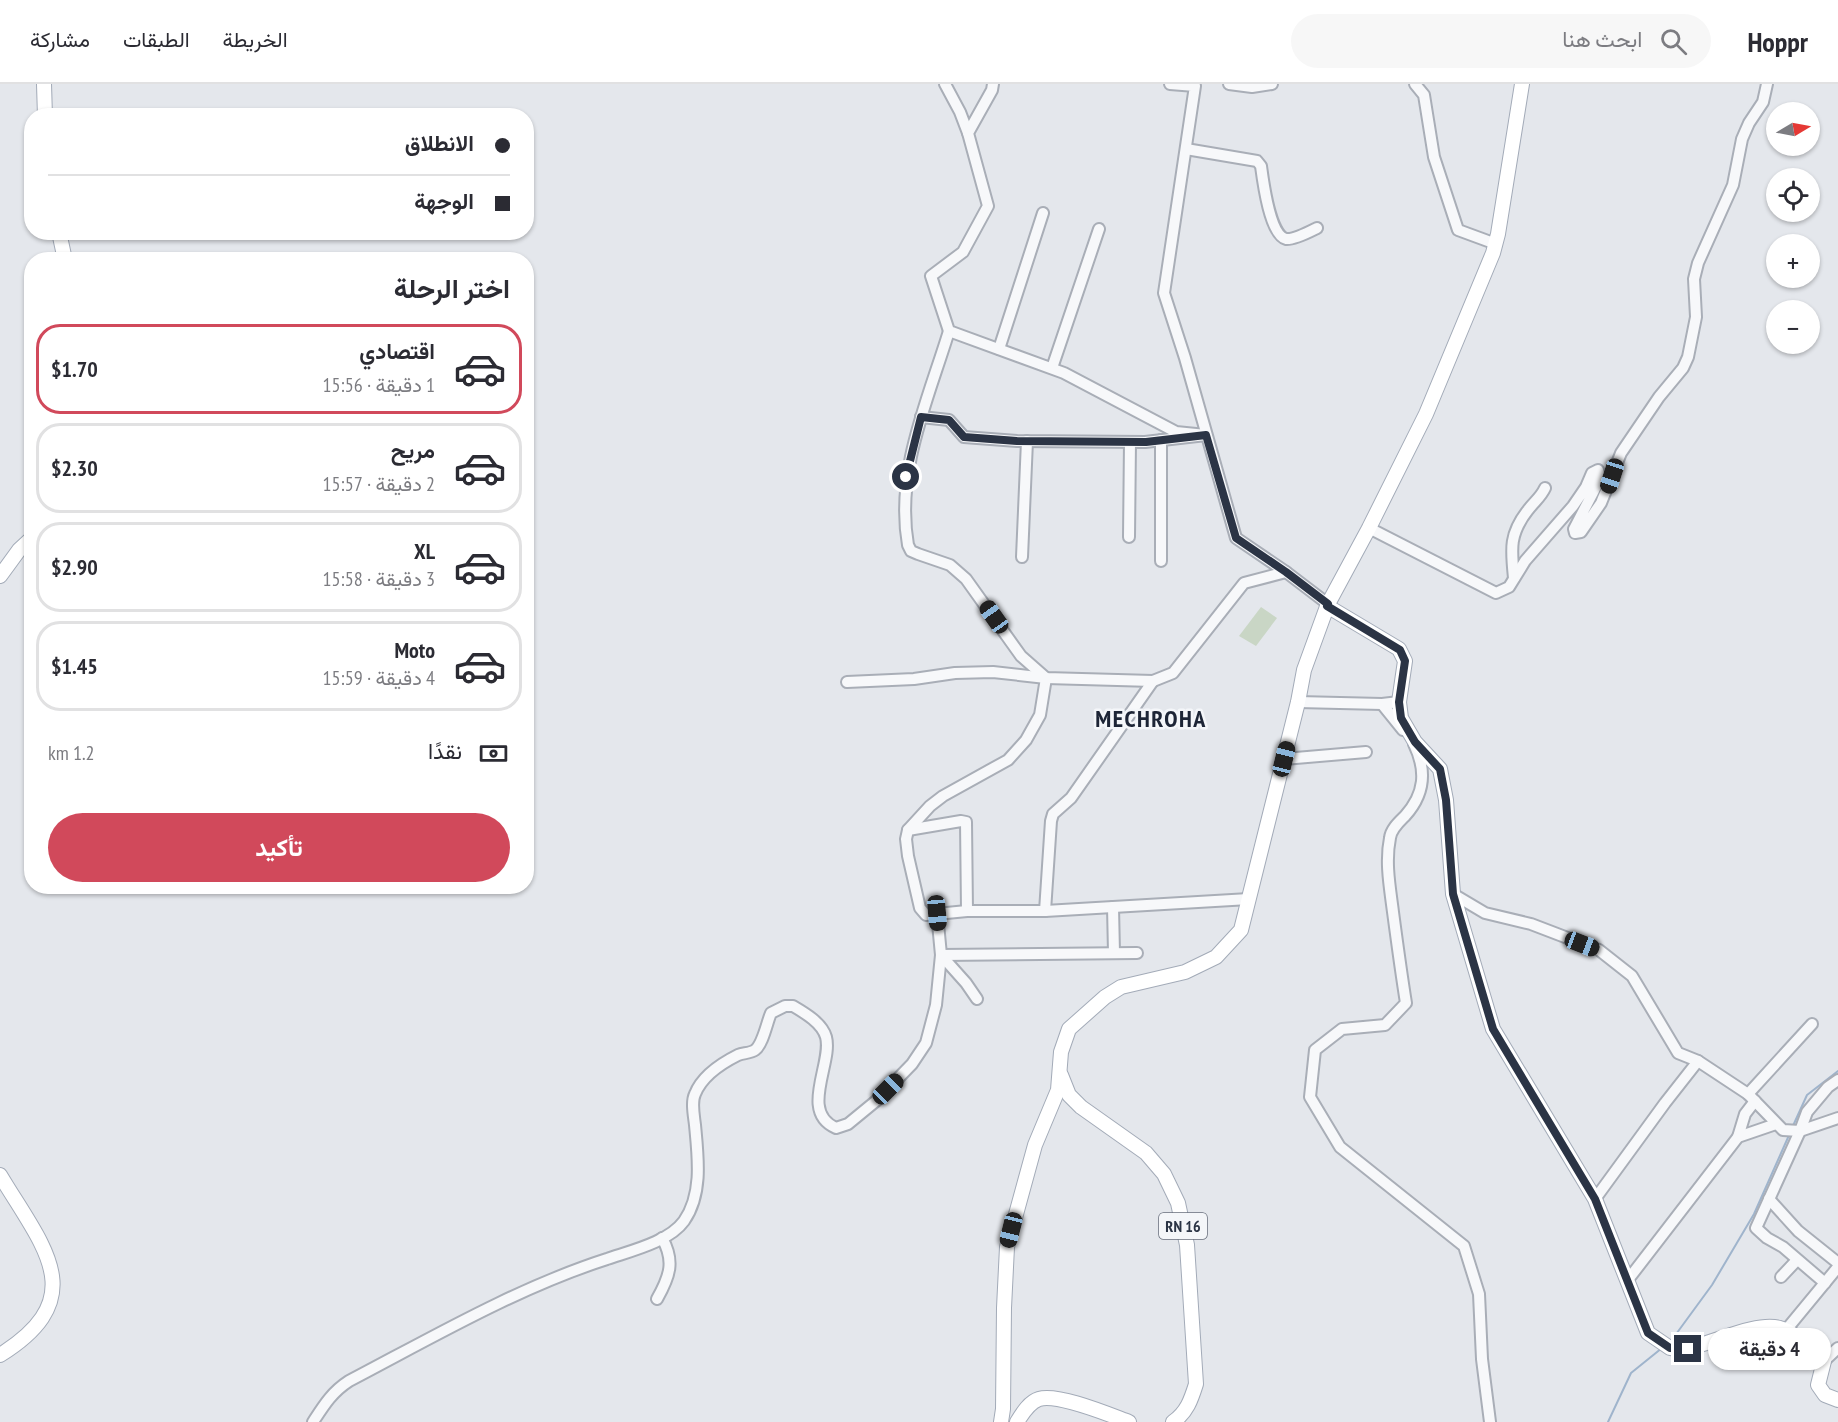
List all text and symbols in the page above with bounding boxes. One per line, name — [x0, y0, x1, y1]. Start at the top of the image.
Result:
search box — [1291, 14, 1711, 68]
text: Hoppr — [1747, 23, 1808, 60]
text: ابحث هنا — [1562, 25, 1642, 53]
icon: search — [1657, 25, 1690, 58]
text: مشاركة — [30, 26, 90, 53]
text: الطبقات — [123, 26, 190, 53]
text: الخريطة — [223, 26, 288, 53]
north arrow — [1766, 102, 1820, 156]
map controls — [1766, 102, 1820, 354]
text: الانطلاق — [405, 129, 474, 157]
button: locate — [1766, 168, 1820, 222]
text: الوجهة — [414, 187, 474, 215]
button: + — [1766, 234, 1820, 288]
text: اختر الرحلة — [394, 271, 510, 305]
button: − — [1766, 300, 1820, 354]
text: اقتصادي — [359, 337, 435, 365]
icon: car — [453, 342, 507, 396]
text: $1.70 — [51, 355, 98, 383]
text: 1 دقيقة · 15:56 — [323, 372, 435, 398]
text: مريح — [391, 436, 435, 464]
icon: car — [453, 441, 507, 495]
text: $2.30 — [51, 454, 98, 482]
car — [1598, 456, 1626, 496]
route start — [892, 463, 919, 490]
text: 2 دقيقة · 15:57 — [323, 471, 435, 497]
text: XL — [414, 537, 435, 565]
icon: car — [453, 540, 507, 594]
text: $2.90 — [51, 553, 98, 581]
text: 3 دقيقة · 15:58 — [323, 566, 435, 592]
car — [976, 597, 1012, 637]
text: Moto — [394, 636, 435, 664]
icon: car — [453, 639, 507, 693]
text: $1.45 — [51, 652, 98, 680]
text: 4 دقيقة · 15:59 — [323, 665, 435, 691]
district label: MECHROHA — [1095, 703, 1207, 734]
text: نقدًا — [428, 737, 462, 765]
icon: cash — [477, 737, 510, 770]
car — [1271, 739, 1297, 779]
text: 1.2 km — [48, 740, 95, 766]
button: تأكيد — [48, 813, 510, 882]
car — [926, 894, 948, 932]
car — [1562, 929, 1602, 959]
car — [869, 1070, 907, 1108]
car — [998, 1210, 1024, 1250]
road number: RN 16 — [1159, 1213, 1207, 1239]
callout: 4 دقيقة — [1709, 1328, 1832, 1370]
route end — [1674, 1335, 1701, 1362]
text: 4 دقيقة — [1739, 1336, 1800, 1362]

